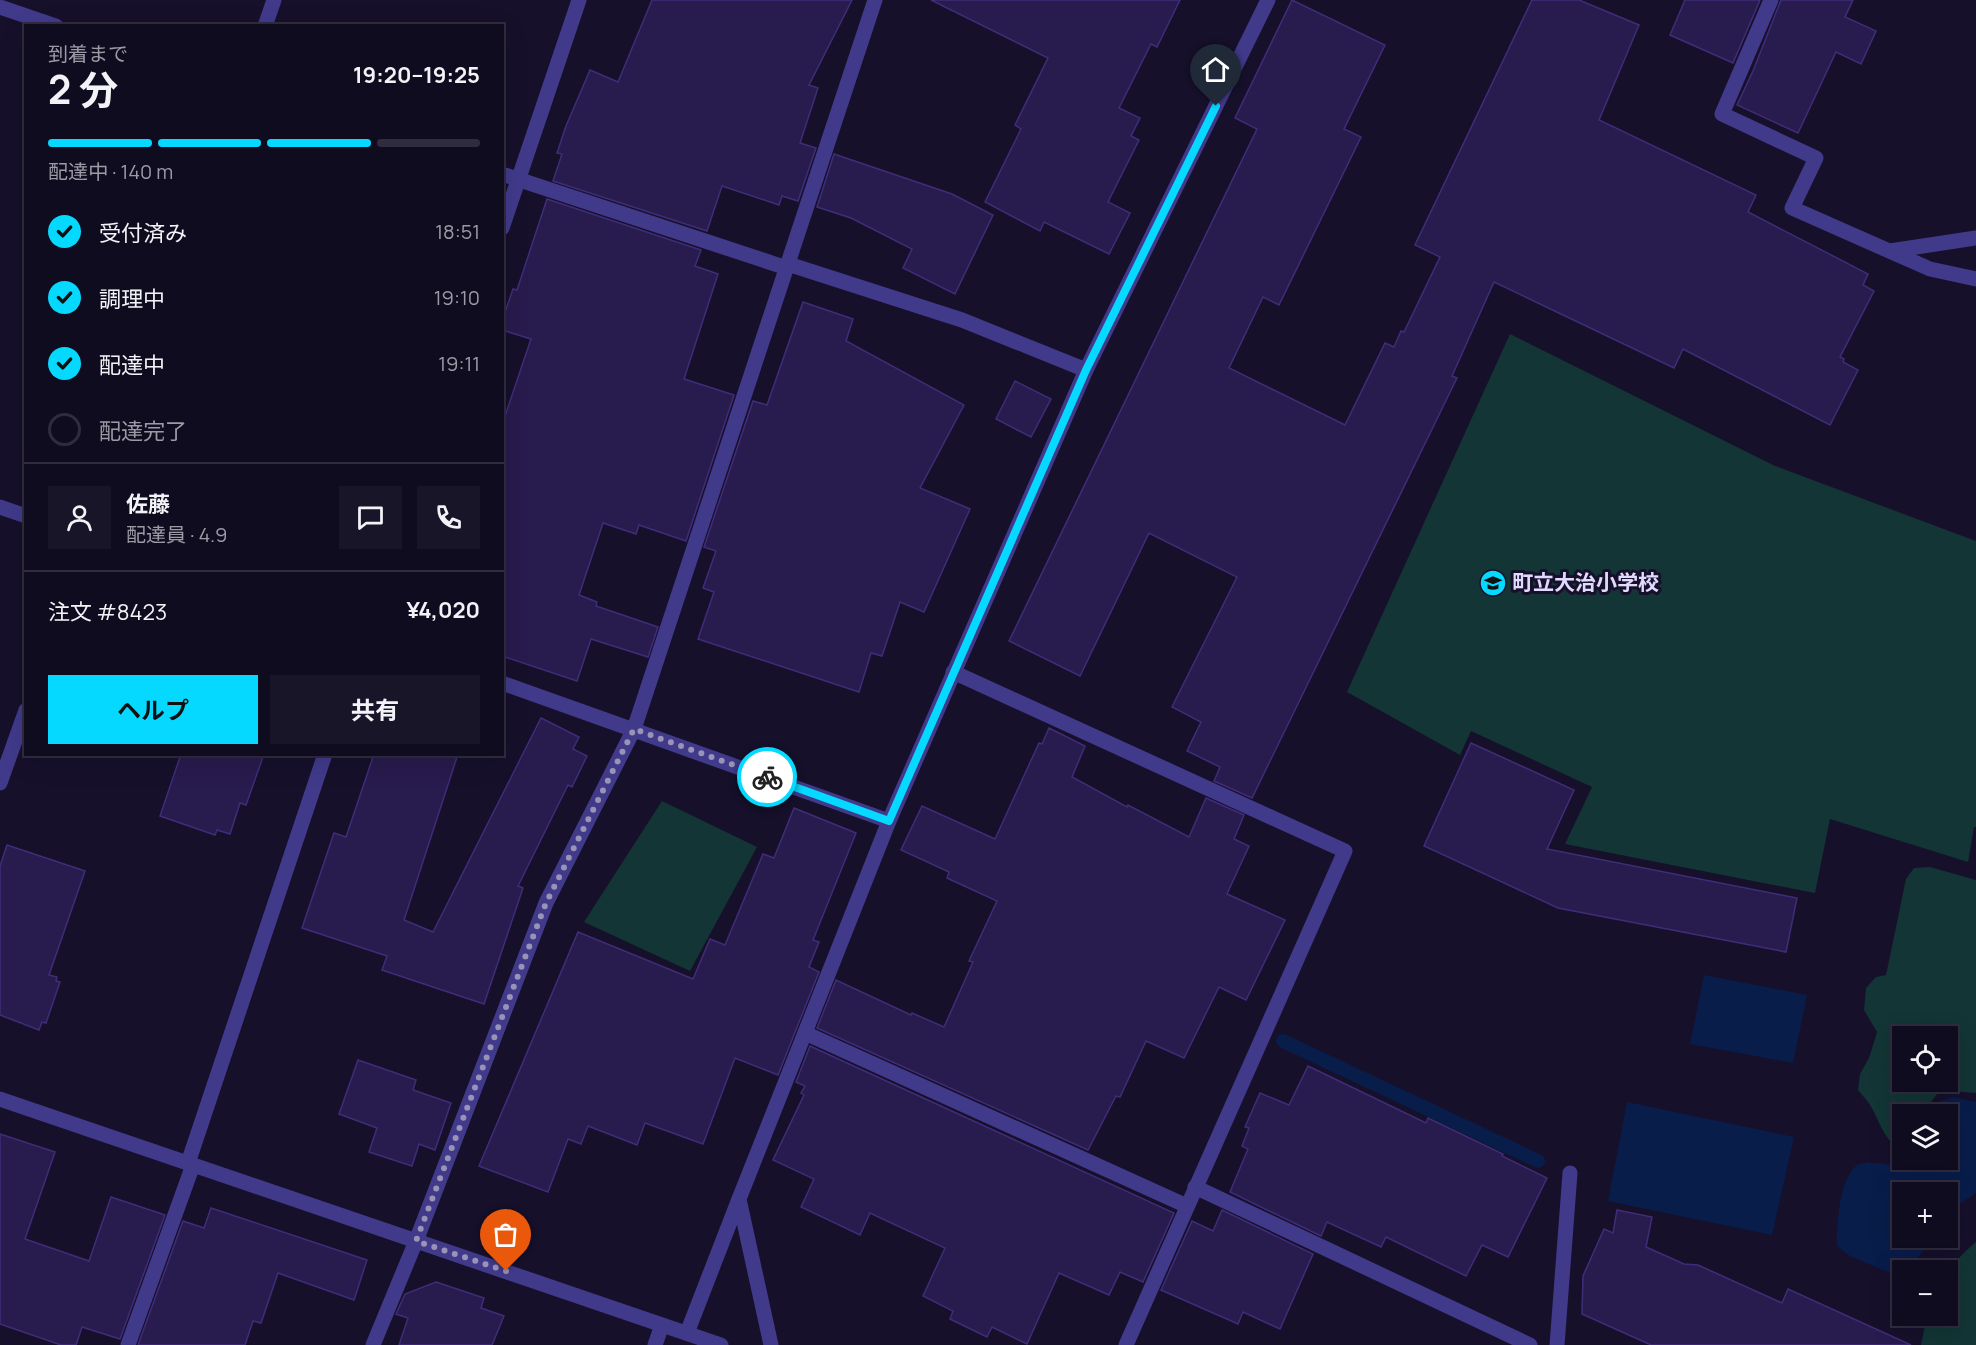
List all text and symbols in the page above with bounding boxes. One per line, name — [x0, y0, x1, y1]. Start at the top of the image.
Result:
text: 到着まで — [48, 40, 128, 67]
pin — [1190, 44, 1241, 106]
icon: home — [1199, 53, 1232, 86]
text: 19:20–19:25 — [353, 60, 480, 90]
text: 2 分 — [48, 62, 118, 116]
text: 配達中 · 140 m — [48, 158, 173, 185]
icon: check — [48, 215, 81, 248]
text: 受付済み — [99, 218, 187, 248]
text: 18:51 — [435, 218, 480, 245]
icon: check — [48, 281, 81, 314]
text: 調理中 — [99, 284, 165, 314]
text: 19:10 — [434, 284, 480, 311]
icon: check — [48, 347, 81, 380]
text: 配達中 — [99, 350, 165, 380]
text: 19:11 — [438, 350, 480, 377]
text: 配達完了 — [99, 416, 187, 446]
button: person — [48, 486, 111, 549]
button: chat — [339, 486, 402, 549]
button: phone — [417, 486, 480, 549]
text: 佐藤 — [126, 489, 170, 519]
text: 配達員 · 4.9 — [126, 521, 227, 548]
school or university icon: 町立大治小学校 — [1478, 568, 1508, 598]
place label: 町立大治小学校 — [1512, 568, 1659, 596]
text: ¥4,020 — [406, 595, 480, 625]
text: 注文 #8423 — [48, 597, 167, 627]
button: ヘルプ — [48, 675, 258, 744]
button: 共有 — [270, 675, 480, 744]
courier — [737, 747, 797, 807]
icon: bike — [751, 761, 784, 794]
map controls — [1892, 1026, 1958, 1326]
button: locate — [1892, 1026, 1958, 1092]
button: layers — [1892, 1104, 1958, 1170]
button: + — [1892, 1182, 1958, 1248]
pin — [480, 1209, 531, 1271]
icon: bag — [489, 1218, 522, 1251]
button: − — [1892, 1260, 1958, 1326]

